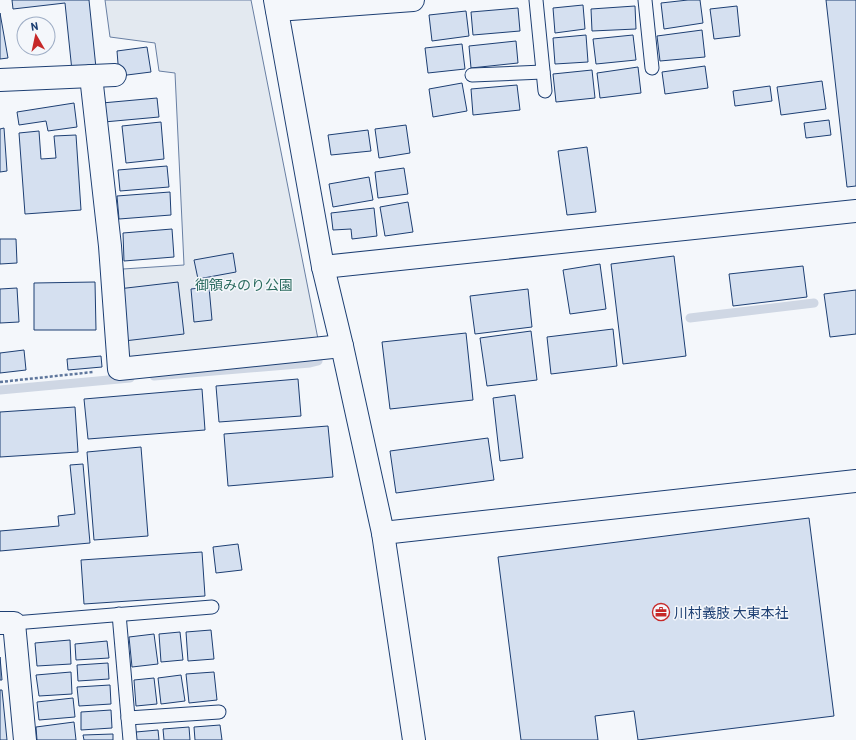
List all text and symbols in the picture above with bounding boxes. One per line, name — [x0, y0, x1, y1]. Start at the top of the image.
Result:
north arrow — [16, 16, 56, 56]
text: N — [30, 19, 39, 33]
park label: 御領みのり公園 — [195, 276, 293, 293]
office icon: 川村義肢 大東本社 — [651, 602, 671, 622]
place label: 川村義肢 大東本社 — [674, 604, 789, 621]

